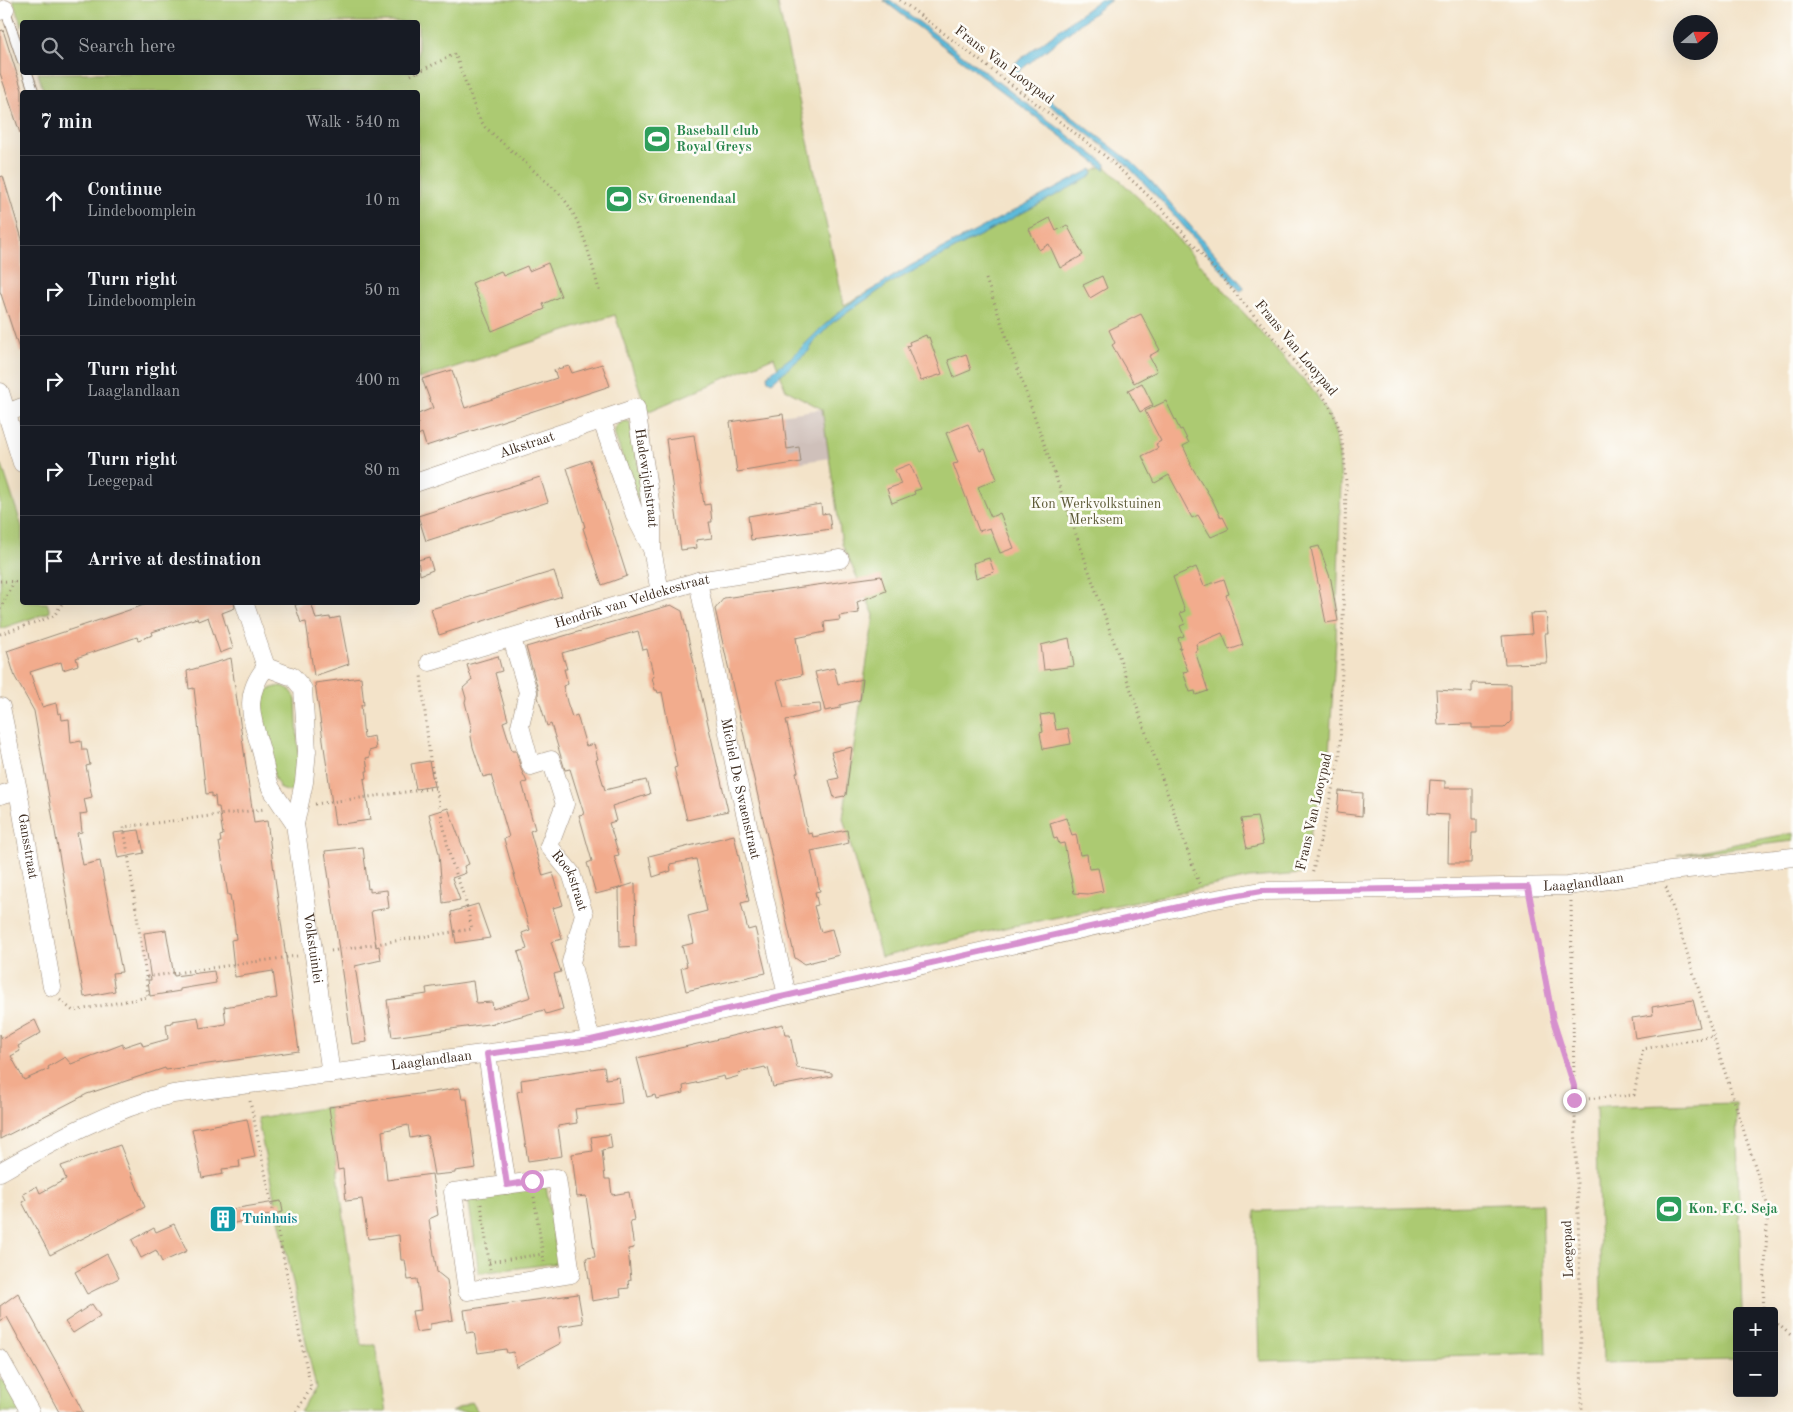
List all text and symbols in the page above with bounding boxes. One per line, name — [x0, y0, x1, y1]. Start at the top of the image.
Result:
north arrow — [1673, 15, 1718, 60]
search box — [20, 20, 420, 75]
street label: Frans Van Looypad — [952, 23, 1056, 107]
icon: search — [38, 34, 66, 62]
text: Search here — [78, 38, 175, 57]
text: 7 min — [40, 112, 93, 133]
text: Walk · 540 m — [305, 115, 400, 131]
sports icon: Baseball club Royal Greys — [642, 124, 672, 154]
place label: Baseball club Royal Greys — [676, 124, 759, 154]
text: Continue — [87, 181, 162, 200]
sports icon: Sv Groenendaal — [604, 184, 634, 214]
icon: ahead — [40, 187, 68, 215]
place label: Sv Groenendaal — [638, 192, 736, 206]
text: 10 m — [364, 193, 400, 209]
text: Lindeboomplein — [87, 204, 196, 220]
text: Turn right — [87, 271, 177, 290]
icon: right — [40, 277, 68, 305]
text: 50 m — [364, 283, 400, 299]
text: Lindeboomplein — [87, 294, 196, 310]
street label: Frans Van Looypad — [1252, 298, 1340, 398]
text: Turn right — [87, 361, 177, 380]
icon: right — [40, 367, 68, 395]
text: 400 m — [355, 373, 400, 389]
text: Laaglandlaan — [87, 384, 180, 400]
street label: Hadewijchstraat — [632, 427, 659, 528]
street label: Alkstraat — [498, 429, 556, 461]
text: Turn right — [87, 451, 177, 470]
icon: right — [40, 457, 68, 485]
text: 80 m — [364, 463, 400, 479]
text: Leegepad — [87, 474, 153, 490]
park label: Kon Werkvolkstuinen Merksem — [1031, 497, 1162, 527]
icon: arrive — [40, 547, 68, 575]
text: Arrive at destination — [87, 551, 261, 570]
street label: Hendrik van Veldekestraat — [553, 572, 711, 631]
street label: Michiel De Swaenstraat — [718, 717, 763, 861]
street label: Frans Van Looypad — [1294, 752, 1334, 872]
street label: Gansstraat — [15, 813, 40, 880]
street label: Roekstraat — [549, 848, 590, 913]
street label: Laaglandlaan — [1543, 871, 1625, 893]
street label: Volkstuinlei — [301, 912, 325, 985]
street label: Laaglandlaan — [390, 1048, 473, 1073]
route end — [1563, 1089, 1586, 1112]
route start — [521, 1170, 544, 1193]
sports icon: Kon. F.C. Seja — [1654, 1194, 1684, 1224]
place label: Kon. F.C. Seja — [1688, 1202, 1778, 1216]
building icon: Tuinhuis — [208, 1204, 238, 1234]
place label: Tuinhuis — [242, 1212, 297, 1226]
street label: Leegepad — [1560, 1220, 1576, 1278]
map controls — [1733, 1307, 1778, 1397]
button: + — [1733, 1307, 1778, 1352]
button: − — [1733, 1352, 1778, 1397]

